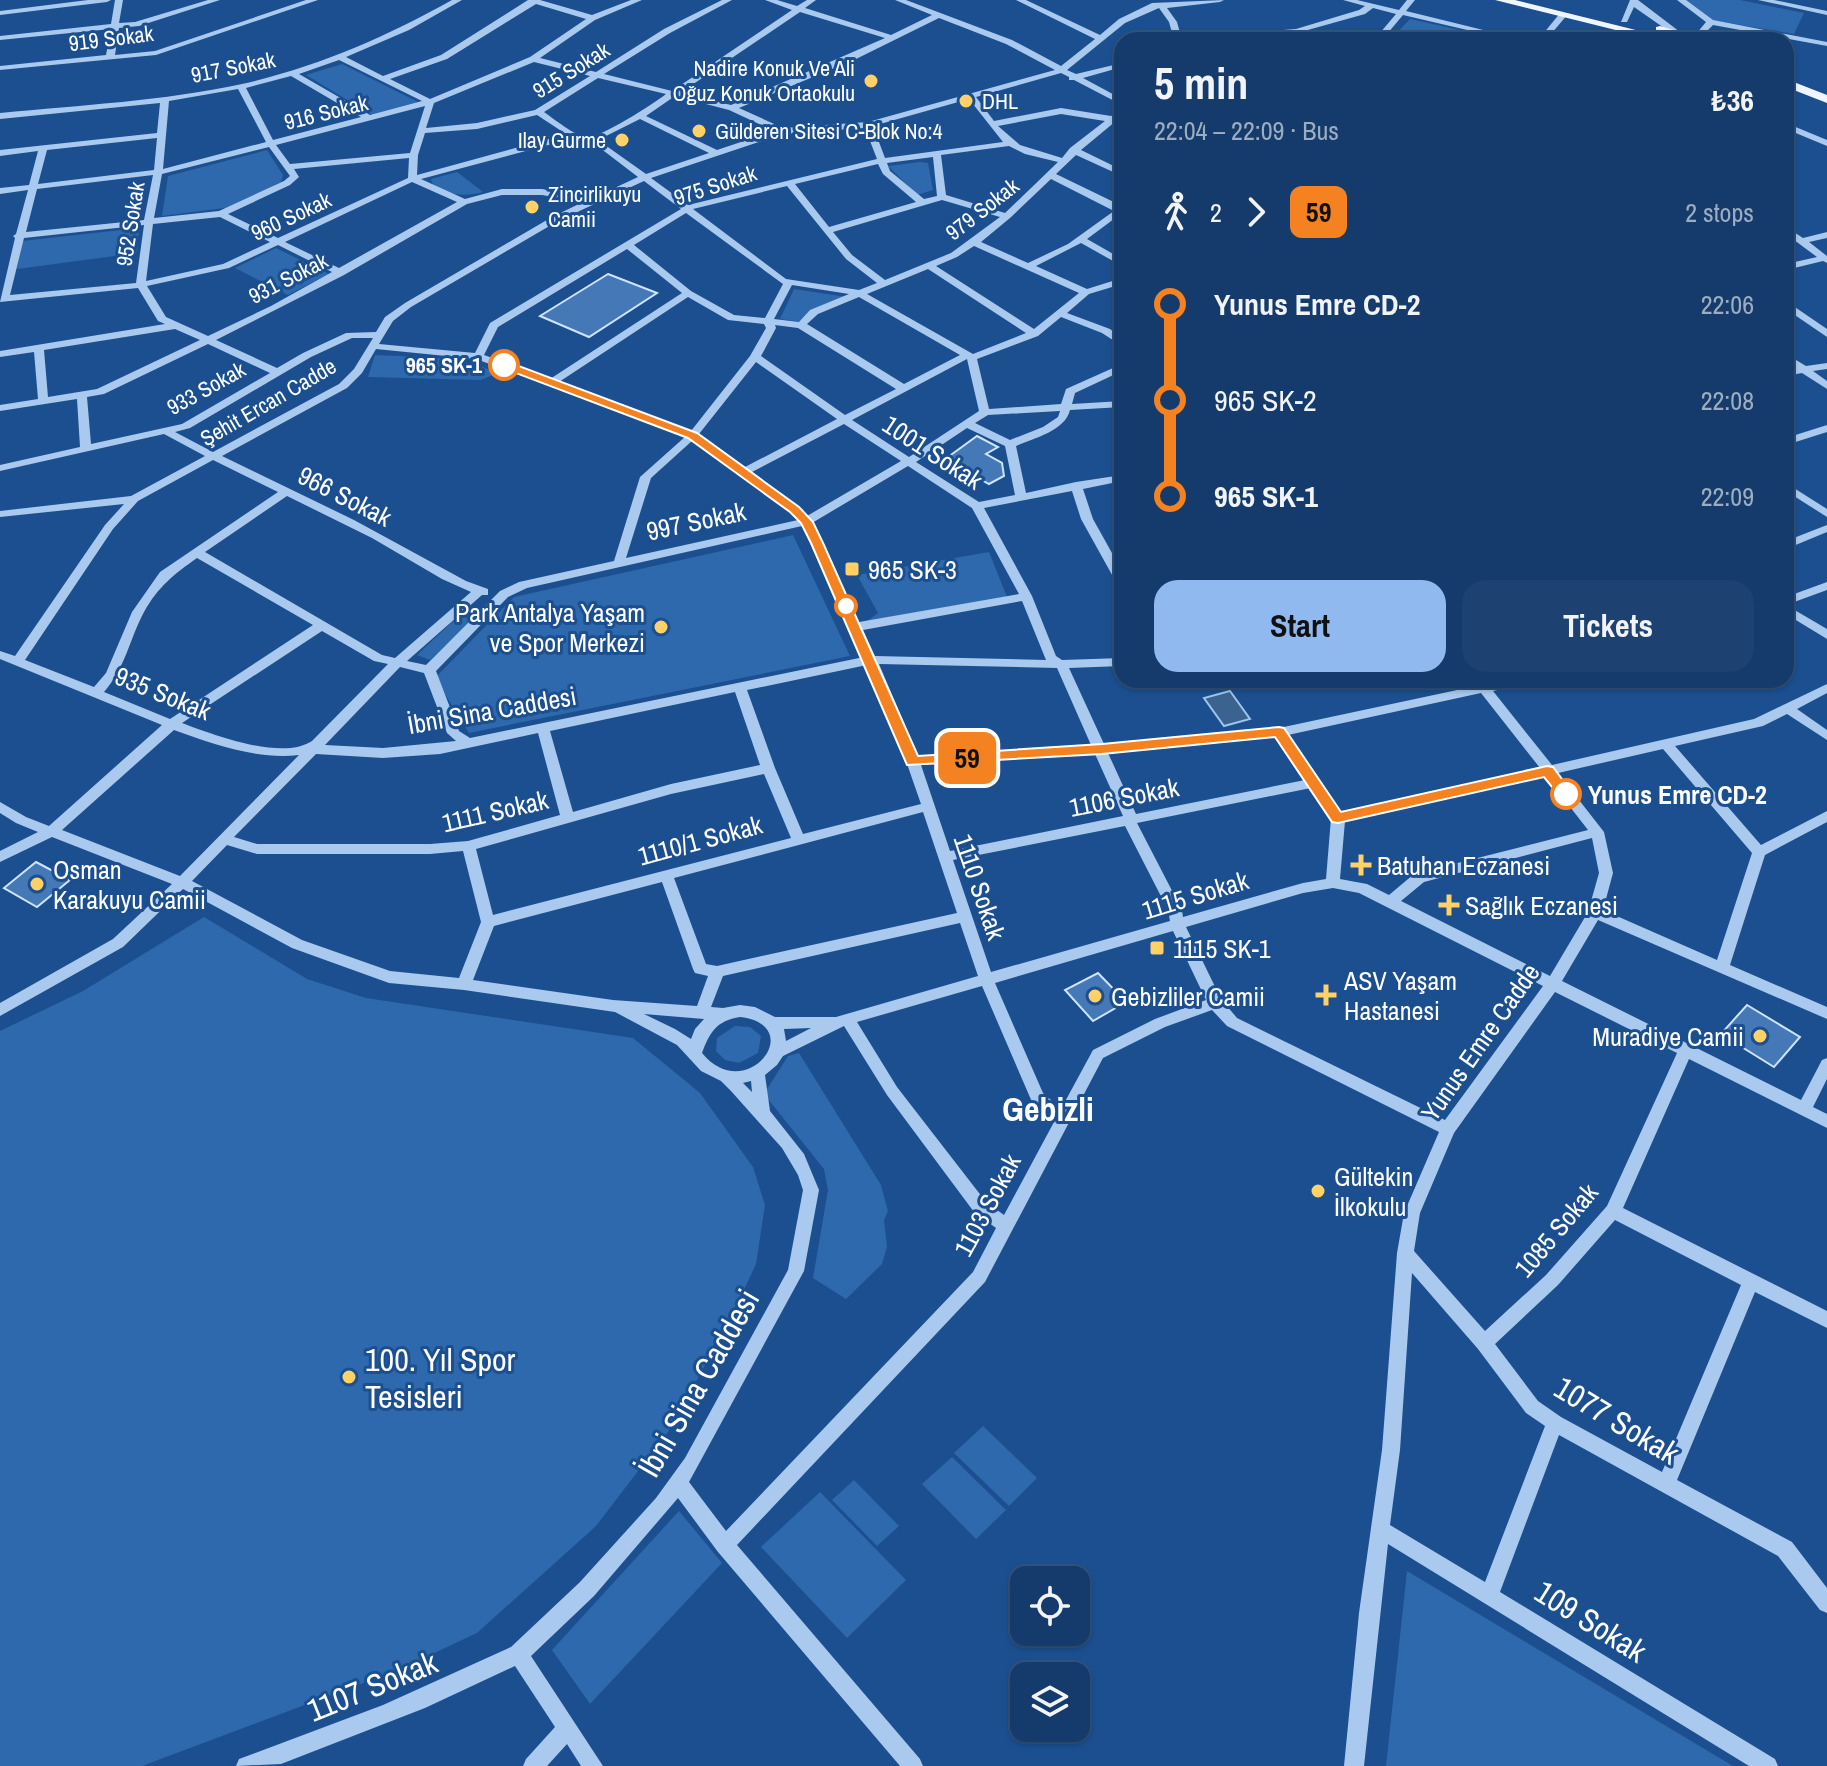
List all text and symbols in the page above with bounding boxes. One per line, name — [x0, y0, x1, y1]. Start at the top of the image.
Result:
street label: 919 Sokak — [67, 18, 156, 58]
street label: 915 Sokak — [527, 34, 616, 105]
street label: 917 Sokak — [188, 44, 279, 90]
place label: Nadire Konuk Ve Ali Oğuz Konuk Ortaokulu — [672, 53, 855, 108]
text: 5 min — [1154, 53, 1248, 113]
marker: Nadire Konuk Ve Ali Oğuz Konuk Ortaokulu — [862, 72, 880, 90]
text: ₺36 — [1712, 80, 1754, 120]
place label: DHL — [982, 86, 1018, 116]
street label: 916 Sokak — [281, 87, 372, 137]
marker: DHL — [957, 92, 975, 110]
text: 22:04 – 22:09 · Bus — [1154, 113, 1339, 148]
place label: Gülderen Sitesi C-Blok No:4 — [715, 116, 943, 146]
marker: Gülderen Sitesi C-Blok No:4 — [690, 122, 708, 140]
place label: Ilay Gurme — [518, 125, 606, 155]
marker: Ilay Gurme — [613, 131, 631, 149]
street label: 975 Sokak — [670, 157, 761, 212]
street label: 979 Sokak — [939, 170, 1026, 247]
street label: 952 Sokak — [109, 179, 152, 268]
place label: Zincirlikuyu Camii — [548, 179, 641, 234]
street label: 960 Sokak — [246, 184, 337, 248]
icon: walk — [1154, 190, 1198, 234]
icon: forward — [1234, 190, 1278, 234]
text: 59 — [1306, 193, 1331, 231]
text: 2 — [1210, 195, 1222, 230]
text: 2 stops — [1685, 195, 1754, 230]
marker: Zincirlikuyu Camii — [523, 198, 541, 216]
street label: 931 Sokak — [243, 245, 334, 311]
text: Yunus Emre CD-2 — [1214, 284, 1420, 324]
text: 22:06 — [1701, 287, 1754, 322]
place label: 965 SK-1 — [406, 350, 483, 380]
marker: 965 SK-1 — [489, 350, 519, 380]
street label: Şehit Ercan Cadde — [194, 351, 342, 453]
street label: 933 Sokak — [161, 354, 251, 422]
text: 965 SK-2 — [1214, 380, 1317, 420]
text: 22:08 — [1701, 383, 1754, 418]
street label: 1001 Sokak — [876, 407, 990, 498]
street label: 966 Sokak — [292, 458, 398, 535]
text: 965 SK-1 — [1214, 476, 1318, 516]
text: 22:09 — [1701, 479, 1754, 514]
street label: 997 Sokak — [643, 493, 749, 549]
place label: 965 SK-3 — [868, 552, 957, 587]
marker: 965 SK-3 — [843, 560, 861, 578]
button: Start — [1154, 580, 1446, 672]
button: Tickets — [1462, 580, 1754, 672]
place label: Park Antalya Yaşam ve Spor Merkezi — [455, 595, 645, 660]
unlabelled marker — [835, 595, 857, 617]
marker: Park Antalya Yaşam ve Spor Merkezi — [652, 618, 670, 636]
street label: 935 Sokak — [110, 658, 217, 728]
street label: İbni Sina Caddesi — [405, 678, 579, 742]
line badge: 59 — [931, 732, 1003, 784]
text: 59 — [954, 739, 980, 777]
street label: 1106 Sokak — [1066, 769, 1182, 825]
place label: Yunus Emre CD-2 — [1588, 777, 1767, 812]
marker: Yunus Emre CD-2 — [1551, 779, 1581, 809]
street label: 1111 Sokak — [438, 782, 552, 840]
street label: 1110/1 Sokak — [634, 807, 766, 873]
street label: 1110 Sokak — [946, 830, 1014, 945]
place label: Batuhan Eczanesi — [1377, 848, 1550, 883]
place label: Osman Karakuyu Camii — [53, 852, 206, 917]
marker: Batuhan Eczanesi — [1352, 856, 1370, 874]
street label: 1115 Sokak — [1138, 862, 1253, 928]
marker: Osman Karakuyu Camii — [28, 875, 46, 893]
place label: Sağlık Eczanesi — [1465, 888, 1618, 923]
marker: Sağlık Eczanesi — [1440, 896, 1458, 914]
place label: 1115 SK-1 — [1173, 931, 1271, 966]
marker: 1115 SK-1 — [1148, 939, 1166, 957]
street label: Yunus Emre Cadde — [1413, 956, 1547, 1128]
place label: ASV Yaşam Hastanesi — [1343, 963, 1457, 1028]
place label: Gebizliler Camii — [1111, 979, 1265, 1014]
marker: ASV Yaşam Hastanesi — [1315, 984, 1337, 1006]
marker: Gebizliler Camii — [1086, 987, 1104, 1005]
place label: Muradiye Camii — [1592, 1019, 1744, 1054]
marker: Muradiye Camii — [1751, 1027, 1769, 1045]
district label: Gebizli — [1002, 1086, 1094, 1132]
street label: 1103 Sokak — [945, 1147, 1029, 1262]
place label: Gültekin İlkokulu — [1334, 1159, 1413, 1224]
street label: 1085 Sokak — [1506, 1175, 1606, 1284]
marker: Gültekin İlkokulu — [1309, 1182, 1327, 1200]
street label: İbni Sina Caddesi — [627, 1281, 769, 1485]
place label: 100. Yıl Spor Tesisleri — [365, 1338, 516, 1418]
street label: 1077 Sokak — [1547, 1366, 1688, 1475]
marker: 100. Yıl Spor Tesisleri — [340, 1368, 358, 1386]
map controls — [1010, 1566, 1090, 1742]
button: locate — [1010, 1566, 1090, 1646]
street label: 109 Sokak — [1527, 1570, 1656, 1673]
street label: 1107 Sokak — [301, 1640, 444, 1732]
button: layers — [1010, 1662, 1090, 1742]

